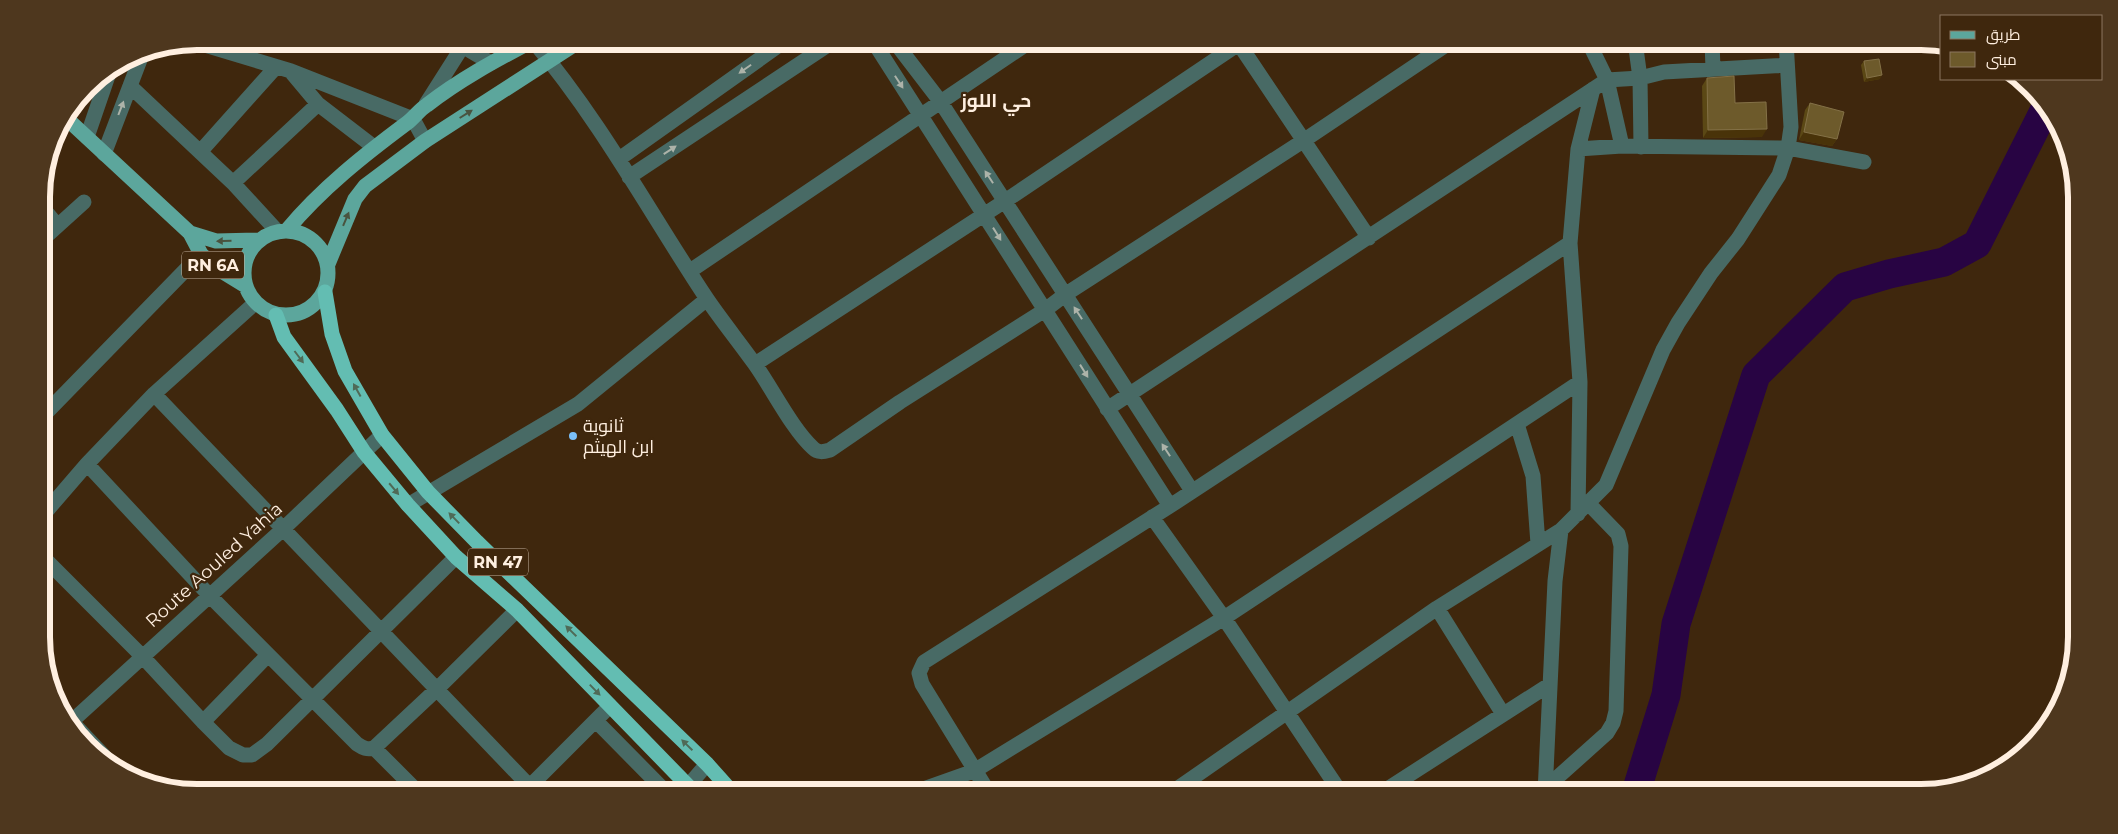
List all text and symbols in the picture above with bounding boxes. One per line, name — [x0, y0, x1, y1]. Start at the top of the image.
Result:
legend — [1940, 15, 2103, 80]
text: طريق — [1986, 25, 2020, 45]
text: مبنى — [1986, 50, 2017, 70]
one-way arrow — [738, 64, 752, 74]
one-way arrow — [895, 76, 904, 89]
district label: حي اللوز — [960, 89, 1031, 116]
one-way arrow — [117, 100, 125, 115]
one-way arrow — [460, 109, 473, 119]
one-way arrow — [663, 145, 677, 155]
one-way arrow — [984, 171, 994, 184]
one-way arrow — [343, 212, 351, 226]
one-way arrow — [992, 227, 1002, 240]
one-way arrow — [216, 237, 232, 245]
road number: RN 6A — [182, 252, 244, 278]
one-way arrow — [1073, 307, 1083, 320]
one-way arrow — [294, 350, 305, 363]
one-way arrow — [1079, 364, 1088, 378]
one-way arrow — [352, 383, 361, 396]
place label: ثانوية ابن الهيثم — [583, 415, 654, 459]
marker: ثانوية ابن الهيثم — [567, 430, 579, 442]
one-way arrow — [1161, 444, 1170, 457]
one-way arrow — [389, 482, 400, 495]
street label: Route Aouled Yahia — [141, 498, 287, 632]
one-way arrow — [448, 513, 460, 525]
road number: RN 47 — [468, 548, 528, 576]
one-way arrow — [565, 626, 577, 638]
one-way arrow — [589, 684, 601, 696]
one-way arrow — [681, 739, 693, 751]

